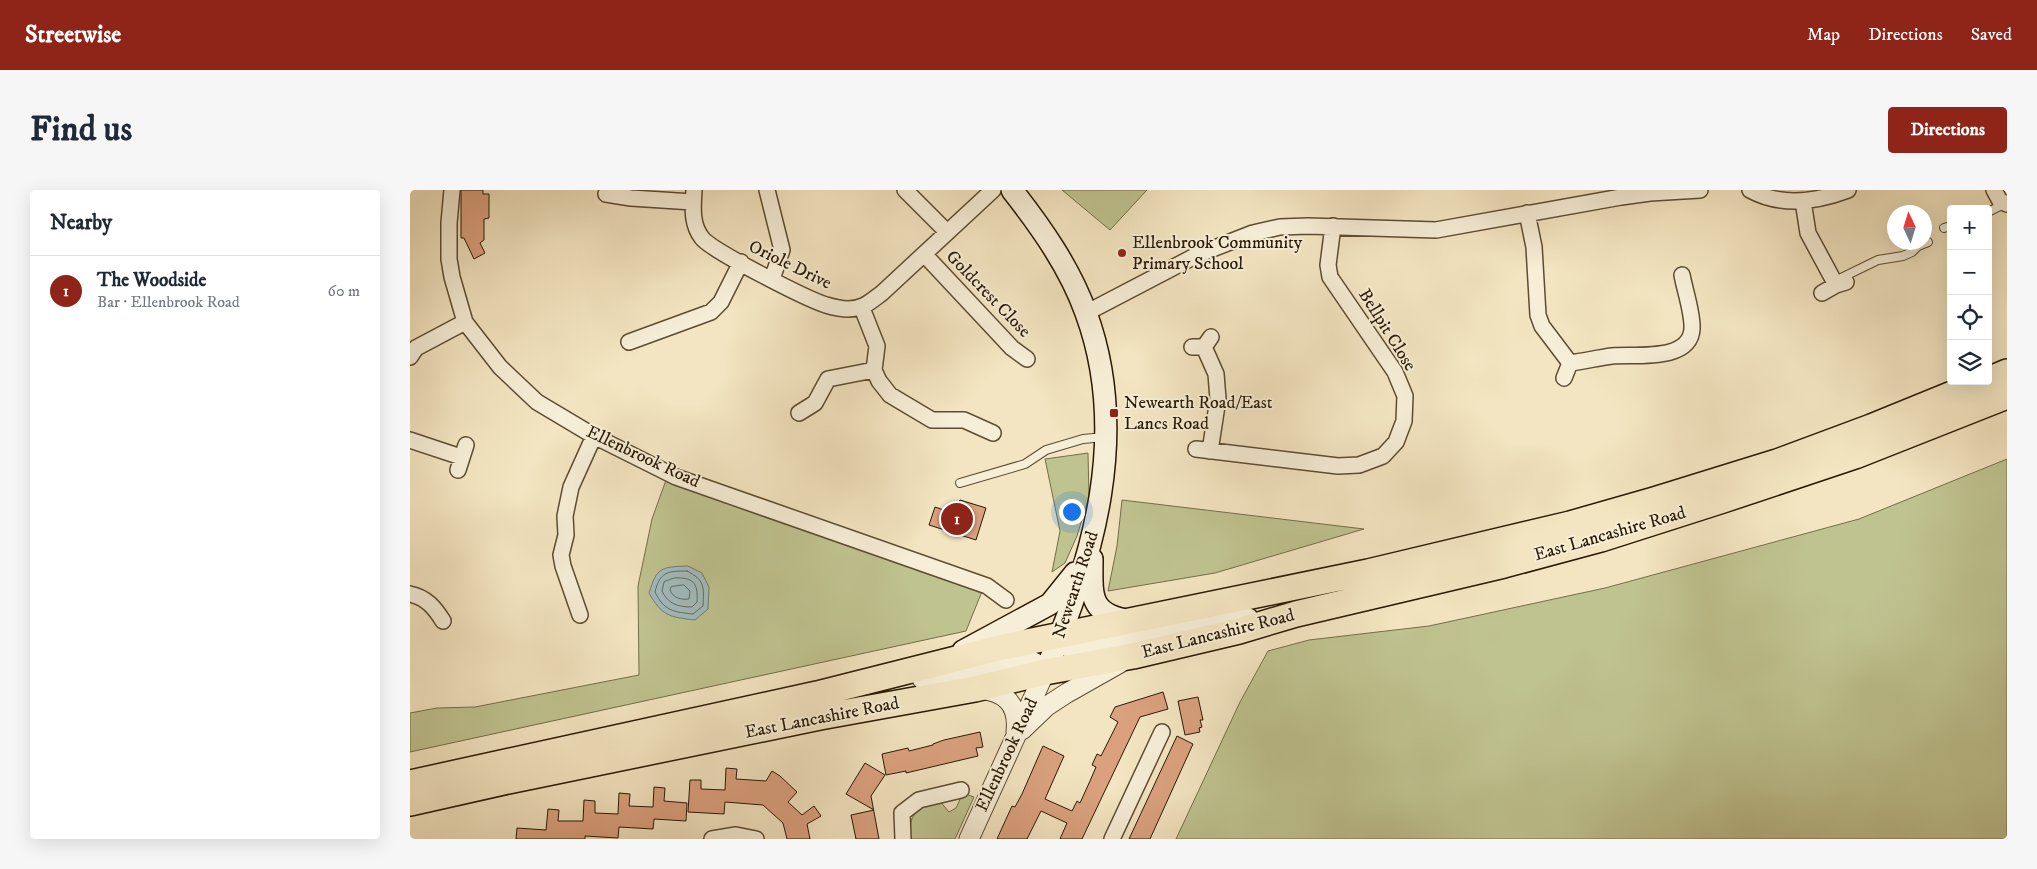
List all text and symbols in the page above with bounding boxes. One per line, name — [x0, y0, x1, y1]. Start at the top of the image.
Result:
text: Streetwise — [25, 20, 121, 50]
text: Map — [1807, 24, 1840, 46]
text: Directions — [1868, 24, 1943, 46]
text: Saved — [1971, 24, 2012, 46]
button: Directions — [1888, 107, 2007, 153]
text: Find us — [30, 108, 132, 152]
north arrow — [1887, 205, 1932, 250]
map controls — [1947, 205, 1992, 385]
button: + — [1947, 205, 1992, 250]
text: Nearby — [50, 210, 112, 236]
place label: Ellenbrook Community Primary School — [1132, 232, 1303, 275]
street label: Oriole Drive — [745, 235, 835, 295]
street label: Goldcrest Close — [941, 246, 1035, 342]
marker: Ellenbrook Community Primary School — [1116, 247, 1128, 259]
button: − — [1947, 250, 1992, 295]
text: The Woodside — [97, 269, 206, 292]
text: 1 — [63, 281, 69, 301]
text: 60 m — [328, 281, 360, 301]
street label: Bellpit Close — [1353, 285, 1421, 375]
text: Bar · Ellenbrook Road — [97, 292, 240, 312]
button: locate — [1947, 295, 1992, 340]
button: layers — [1947, 340, 1992, 385]
place label: Newearth Road/East Lancs Road — [1124, 392, 1273, 435]
marker: Newearth Road/East Lancs Road — [1108, 407, 1120, 419]
street label: Ellenbrook Road — [583, 421, 703, 493]
your location — [1059, 499, 1085, 525]
pin: 1 — [941, 500, 973, 538]
street label: East Lancashire Road — [1532, 502, 1688, 566]
street label: Newearth Road — [1048, 529, 1104, 641]
street label: East Lancashire Road — [1139, 604, 1297, 664]
street label: East Lancashire Road — [743, 692, 901, 744]
street label: Ellenbrook Road — [971, 695, 1043, 815]

